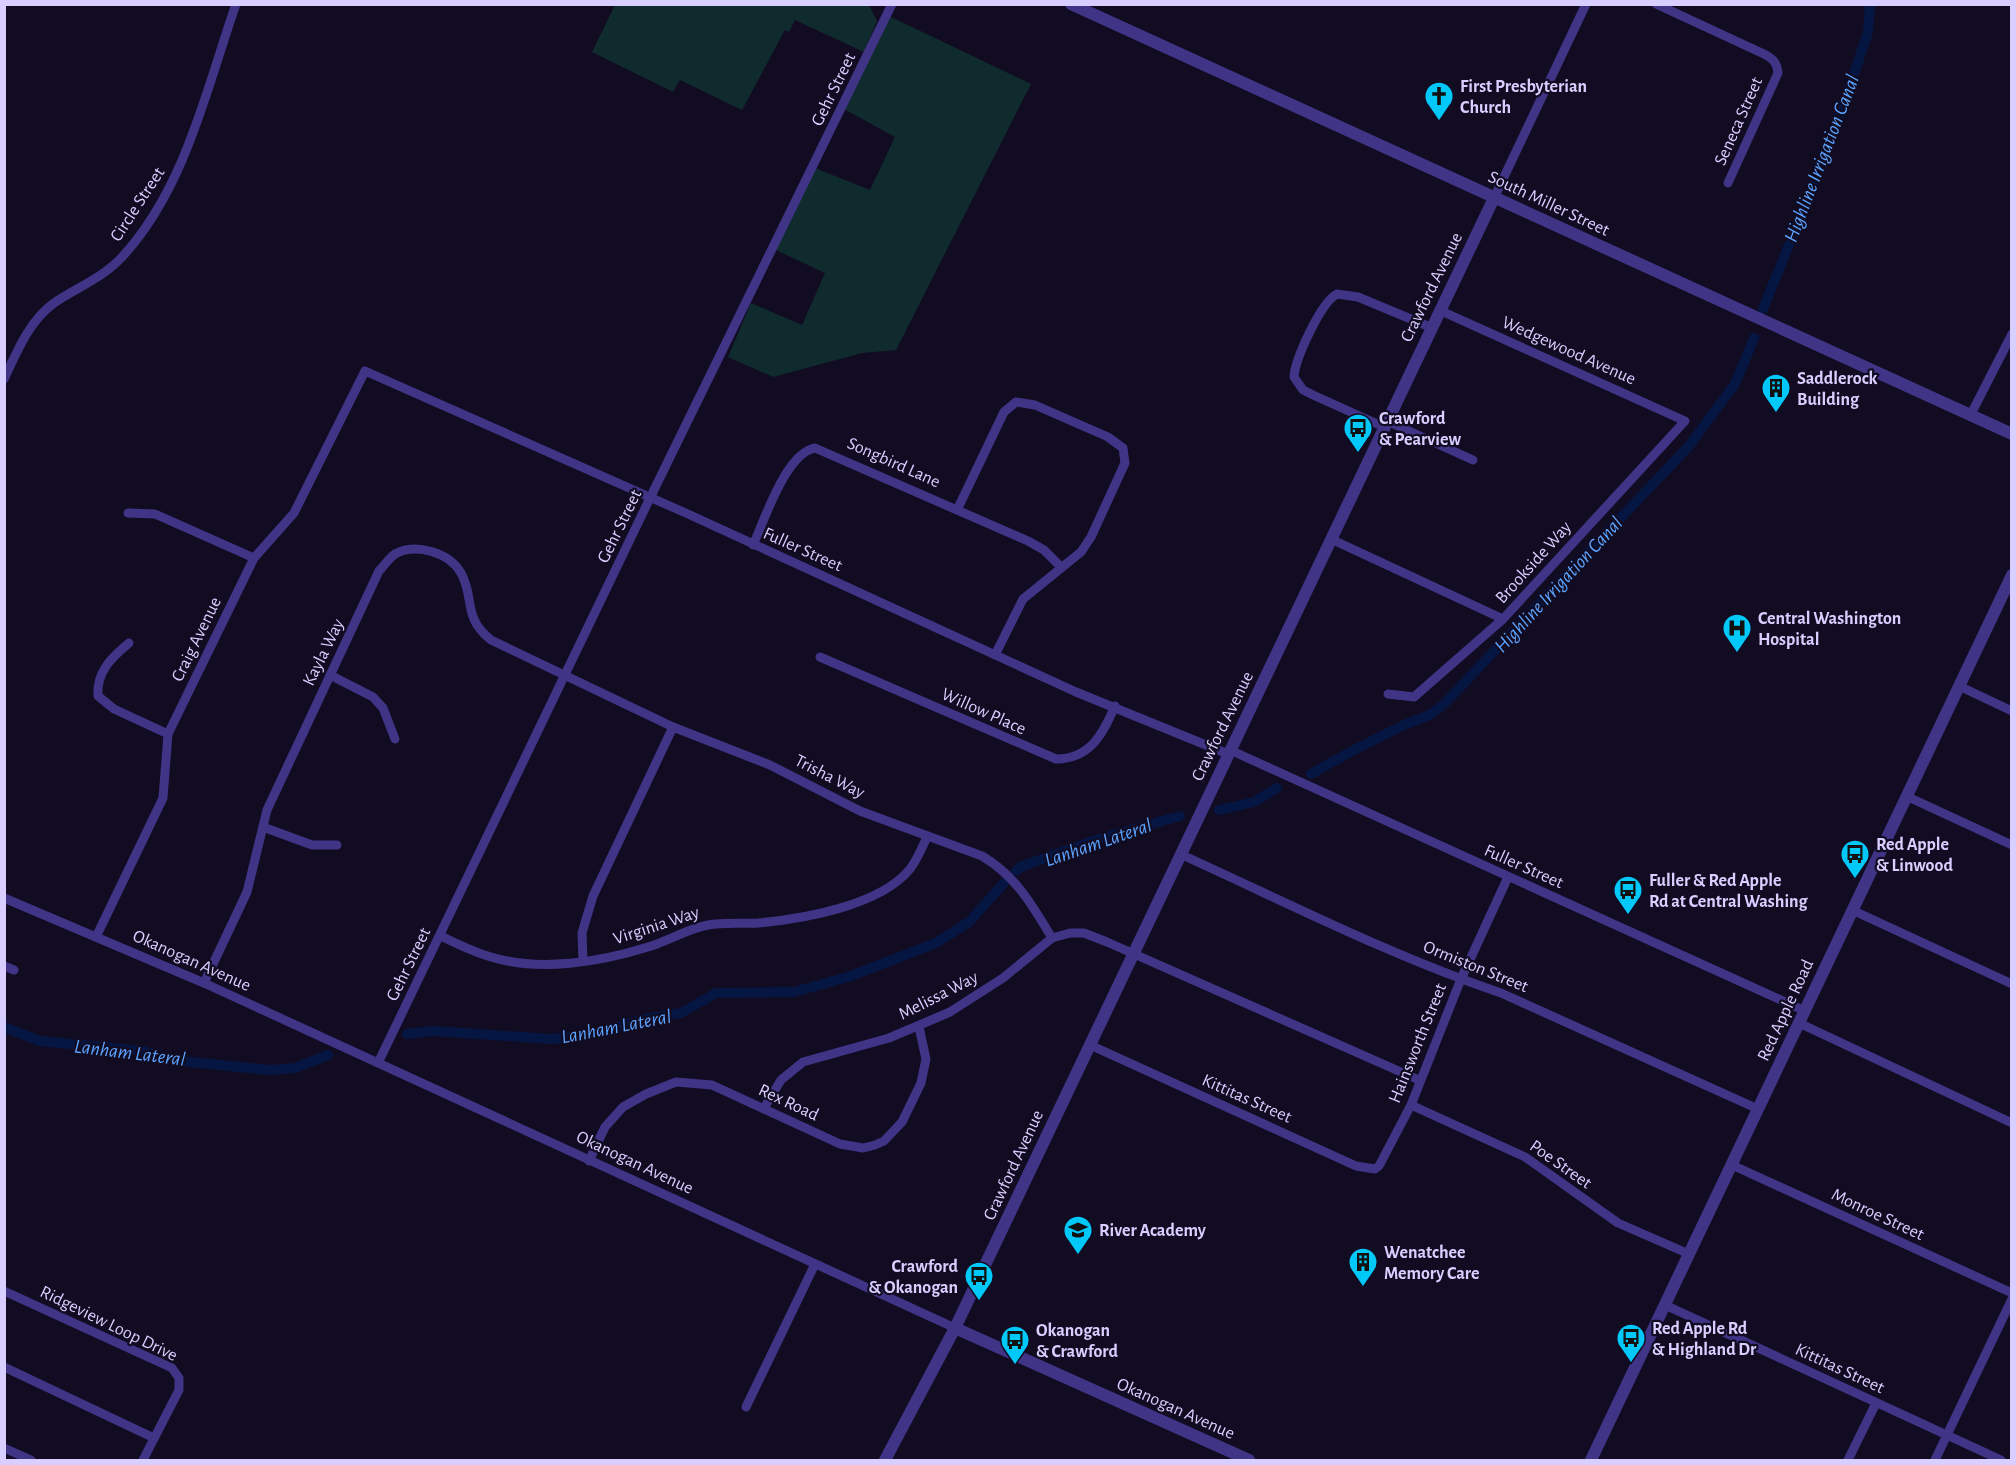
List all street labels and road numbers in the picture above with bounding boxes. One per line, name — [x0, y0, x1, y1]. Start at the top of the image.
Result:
street label: Gehr Street — [808, 50, 859, 129]
street label: Seneca Street — [1711, 74, 1766, 168]
street label: Circle Street — [107, 164, 169, 245]
street label: South Miller Street — [1485, 168, 1612, 240]
street label: Crawford Avenue — [1398, 230, 1466, 345]
street label: Wedgewood Avenue — [1499, 313, 1638, 388]
street label: Songbird Lane — [844, 434, 943, 491]
street label: Gehr Street — [594, 487, 645, 566]
street label: Brookside Way — [1492, 518, 1575, 607]
street label: Fuller Street — [760, 525, 845, 575]
street label: Craig Avenue — [169, 594, 225, 685]
street label: Kayla Way — [300, 616, 348, 689]
street label: Crawford Avenue — [1189, 669, 1257, 784]
street label: Willow Place — [939, 685, 1029, 739]
street label: Trisha Way — [792, 752, 868, 802]
street label: Fuller Street — [1481, 842, 1566, 892]
street label: Virginia Way — [611, 904, 702, 948]
street label: Gehr Street — [383, 925, 434, 1004]
street label: Okanogan Avenue — [130, 927, 253, 995]
street label: Ormiston Street — [1421, 938, 1531, 996]
street label: Red Apple Road — [1755, 957, 1817, 1064]
street label: Melissa Way — [896, 968, 981, 1024]
street label: Hainsworth Street — [1386, 981, 1450, 1106]
street label: Kittitas Street — [1199, 1071, 1294, 1127]
street label: Rex Road — [756, 1081, 821, 1125]
street label: Crawford Avenue — [981, 1108, 1047, 1223]
street label: Okanogan Avenue — [573, 1128, 696, 1198]
street label: Poe Street — [1526, 1137, 1595, 1193]
street label: Monroe Street — [1829, 1186, 1927, 1244]
street label: Ridgeview Loop Drive — [37, 1283, 180, 1365]
street label: Kittitas Street — [1792, 1340, 1887, 1397]
street label: Okanogan Avenue — [1114, 1375, 1237, 1443]

